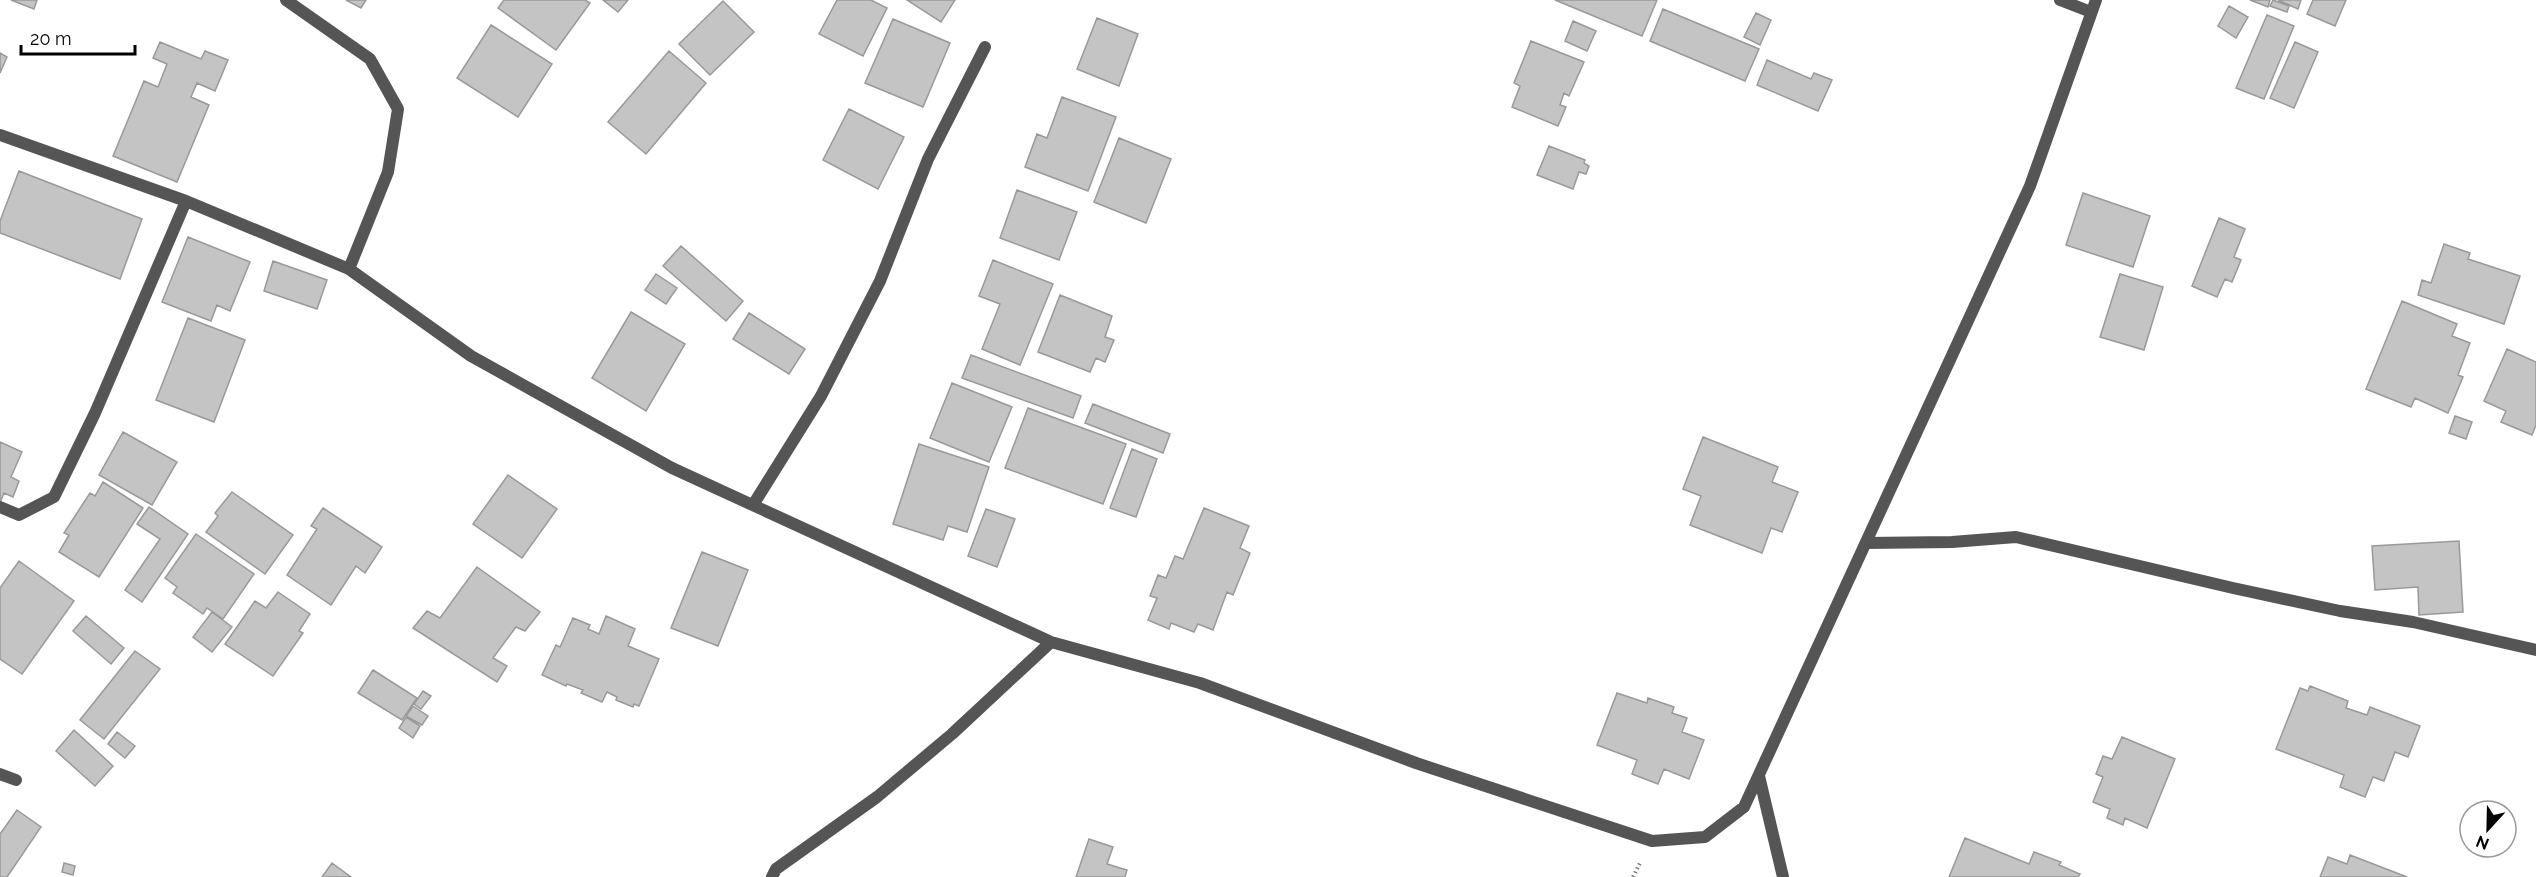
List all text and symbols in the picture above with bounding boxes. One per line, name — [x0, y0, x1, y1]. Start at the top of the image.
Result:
scale bar — [21, 18, 135, 56]
text: 20 m — [30, 28, 72, 49]
north arrow — [2458, 799, 2518, 859]
text: N — [2473, 831, 2492, 854]

